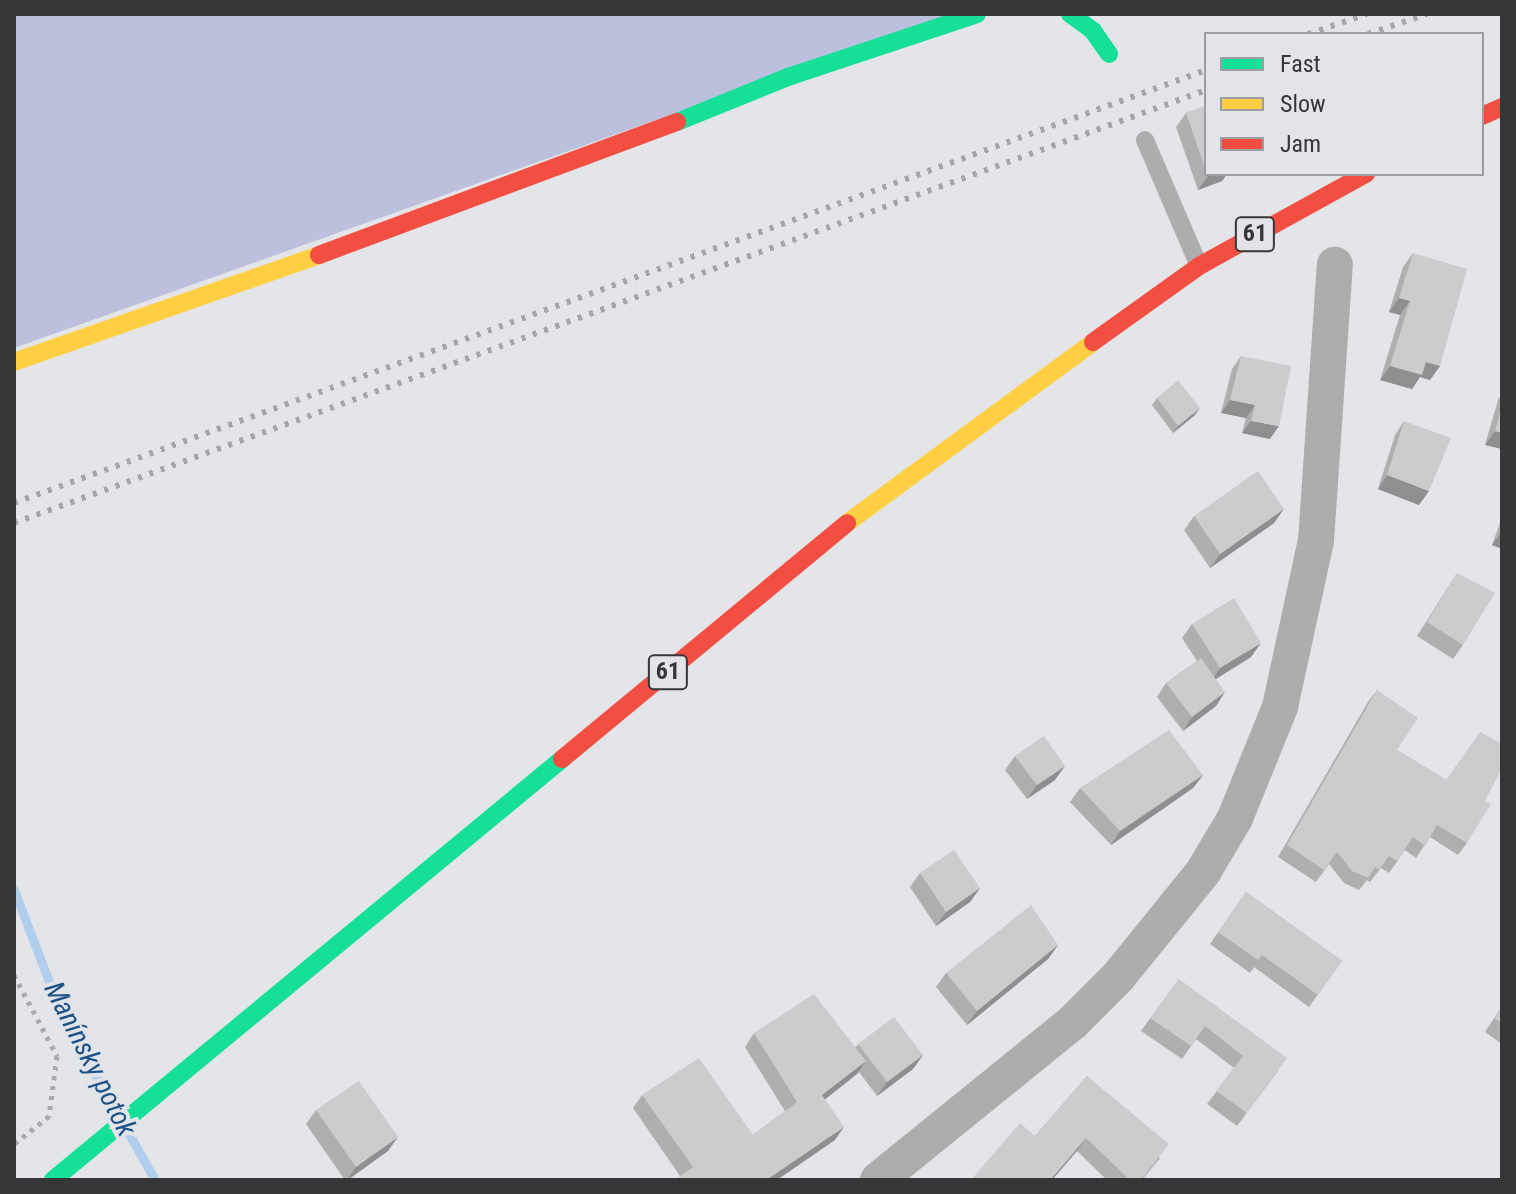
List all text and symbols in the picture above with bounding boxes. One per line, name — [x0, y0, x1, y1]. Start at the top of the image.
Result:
legend — [1204, 32, 1484, 176]
text: Fast — [1280, 50, 1321, 78]
text: Slow — [1280, 90, 1326, 118]
text: Jam — [1280, 130, 1321, 158]
road number: 61 — [1233, 214, 1277, 254]
road number: 61 — [646, 652, 690, 692]
water label: Manínsky potok — [37, 976, 143, 1142]

